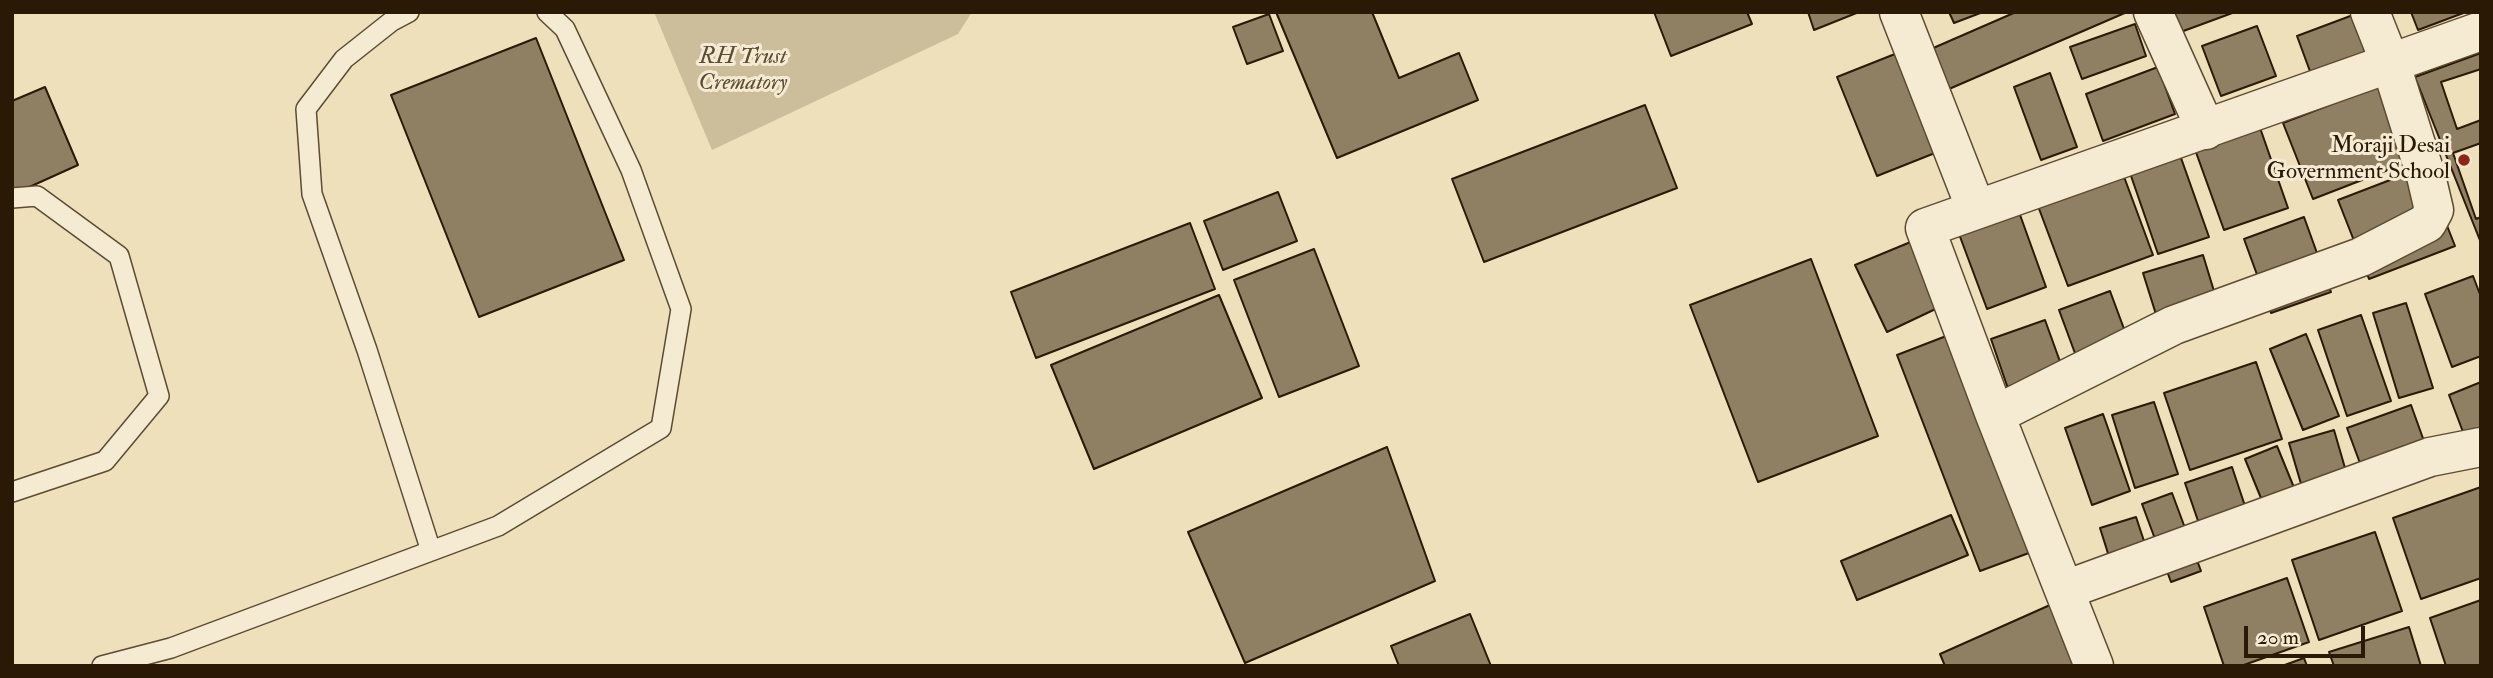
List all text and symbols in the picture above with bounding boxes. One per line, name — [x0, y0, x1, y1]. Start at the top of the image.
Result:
park label: RH Trust Crematory — [699, 44, 787, 98]
place label: Moraji Desai Government School — [2267, 133, 2450, 187]
marker: Moraji Desai Government School — [2456, 152, 2472, 168]
scale bar — [2248, 612, 2369, 656]
text: 20 m — [2257, 624, 2299, 651]

